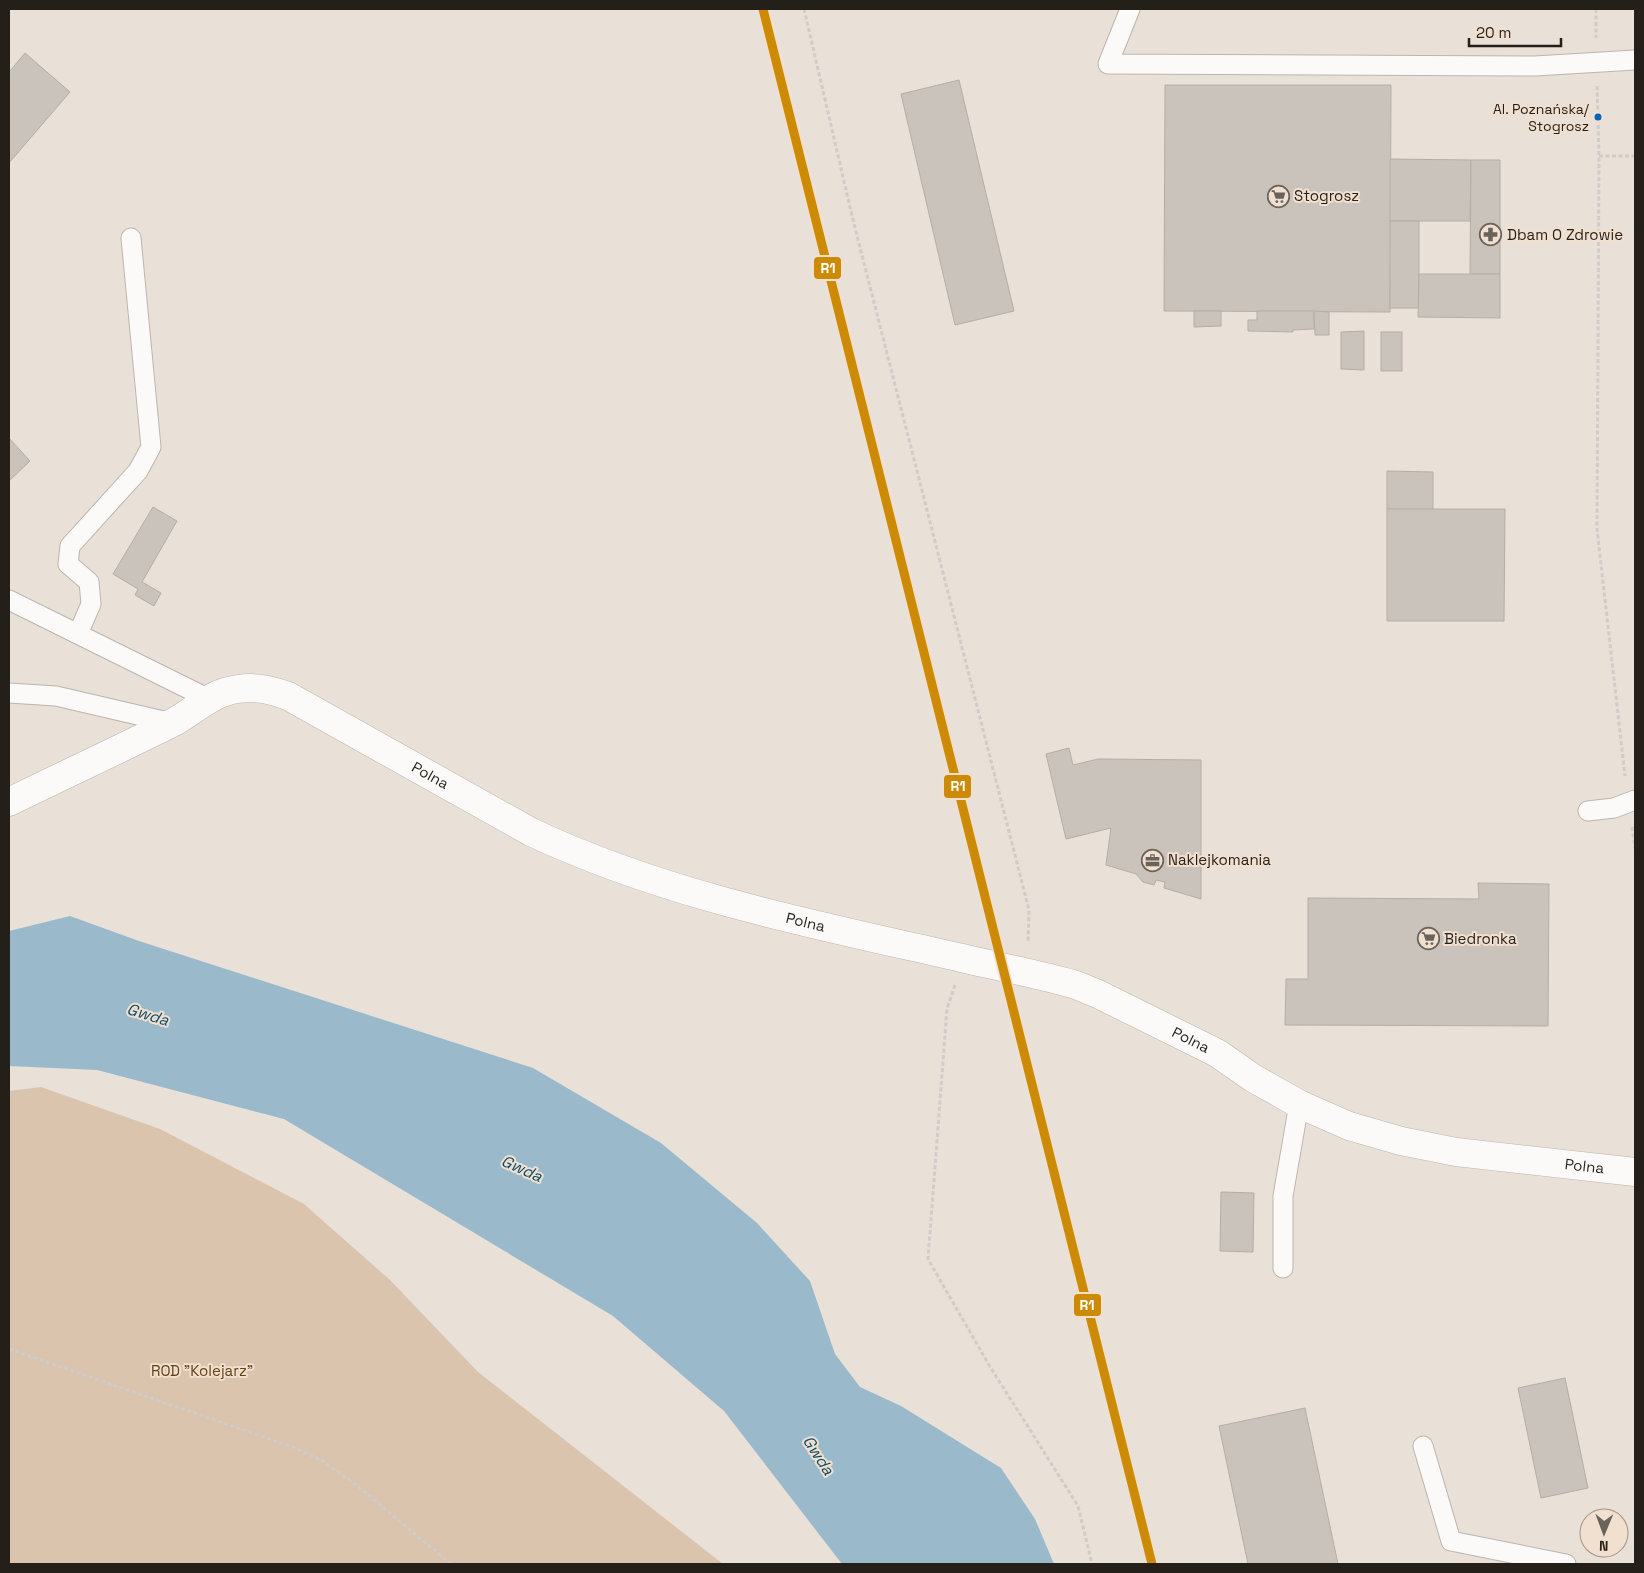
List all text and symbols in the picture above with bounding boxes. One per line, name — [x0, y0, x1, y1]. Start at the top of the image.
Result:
scale bar — [1469, 15, 1562, 47]
text: 20 m — [1476, 23, 1511, 42]
place label: Al. Poznańska/ Stogrosz — [1493, 100, 1590, 135]
marker: Al. Poznańska/ Stogrosz — [1593, 112, 1603, 122]
supermarket icon: Stogrosz — [1266, 184, 1290, 208]
place label: Stogrosz — [1294, 186, 1359, 205]
pharmacy icon: Dbam O Zdrowie — [1479, 223, 1503, 247]
place label: Dbam O Zdrowie — [1507, 225, 1623, 244]
line badge: R1 — [813, 256, 842, 280]
text: R1 — [820, 259, 836, 277]
street label: Polna — [408, 757, 453, 793]
line badge: R1 — [943, 774, 972, 799]
text: R1 — [950, 777, 966, 795]
office icon: Naklejkomania — [1140, 848, 1164, 872]
place label: Naklejkomania — [1168, 850, 1271, 869]
street label: Polna — [784, 908, 827, 936]
supermarket icon: Biedronka — [1416, 927, 1440, 951]
place label: Biedronka — [1444, 929, 1517, 948]
water label: Gwda — [124, 998, 172, 1031]
street label: Polna — [1169, 1022, 1213, 1057]
water label: Gwda — [498, 1150, 546, 1187]
street label: Polna — [1564, 1154, 1606, 1178]
line badge: R1 — [1073, 1293, 1102, 1317]
text: R1 — [1079, 1296, 1095, 1314]
park label: ROD "Kolejarz" — [151, 1361, 253, 1380]
water label: Gwda — [798, 1432, 839, 1480]
north arrow — [1579, 1508, 1629, 1558]
text: N — [1599, 1537, 1609, 1555]

